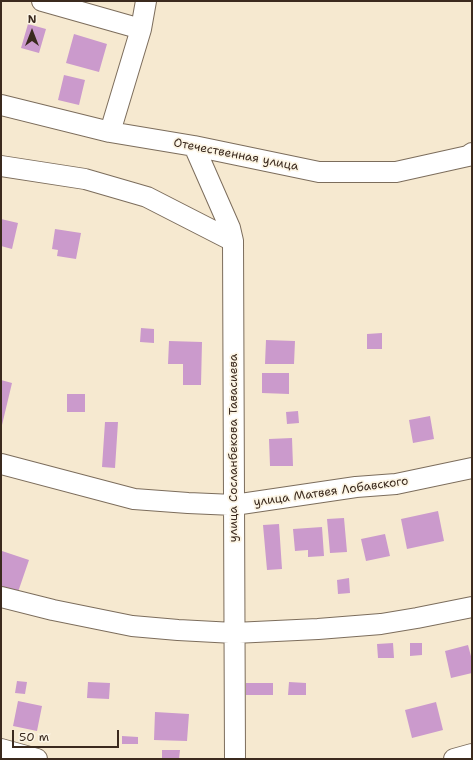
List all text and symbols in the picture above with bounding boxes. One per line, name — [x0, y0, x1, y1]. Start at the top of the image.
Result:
north arrow — [12, 12, 52, 52]
text: N — [28, 12, 36, 27]
street label: Отечественная улица — [172, 136, 300, 174]
street label: улица Сосланбекова Тавасиева — [227, 354, 241, 542]
street label: улица Матвея Лобавского — [253, 474, 409, 510]
scale bar — [14, 722, 121, 748]
text: 50 m — [19, 729, 49, 745]

